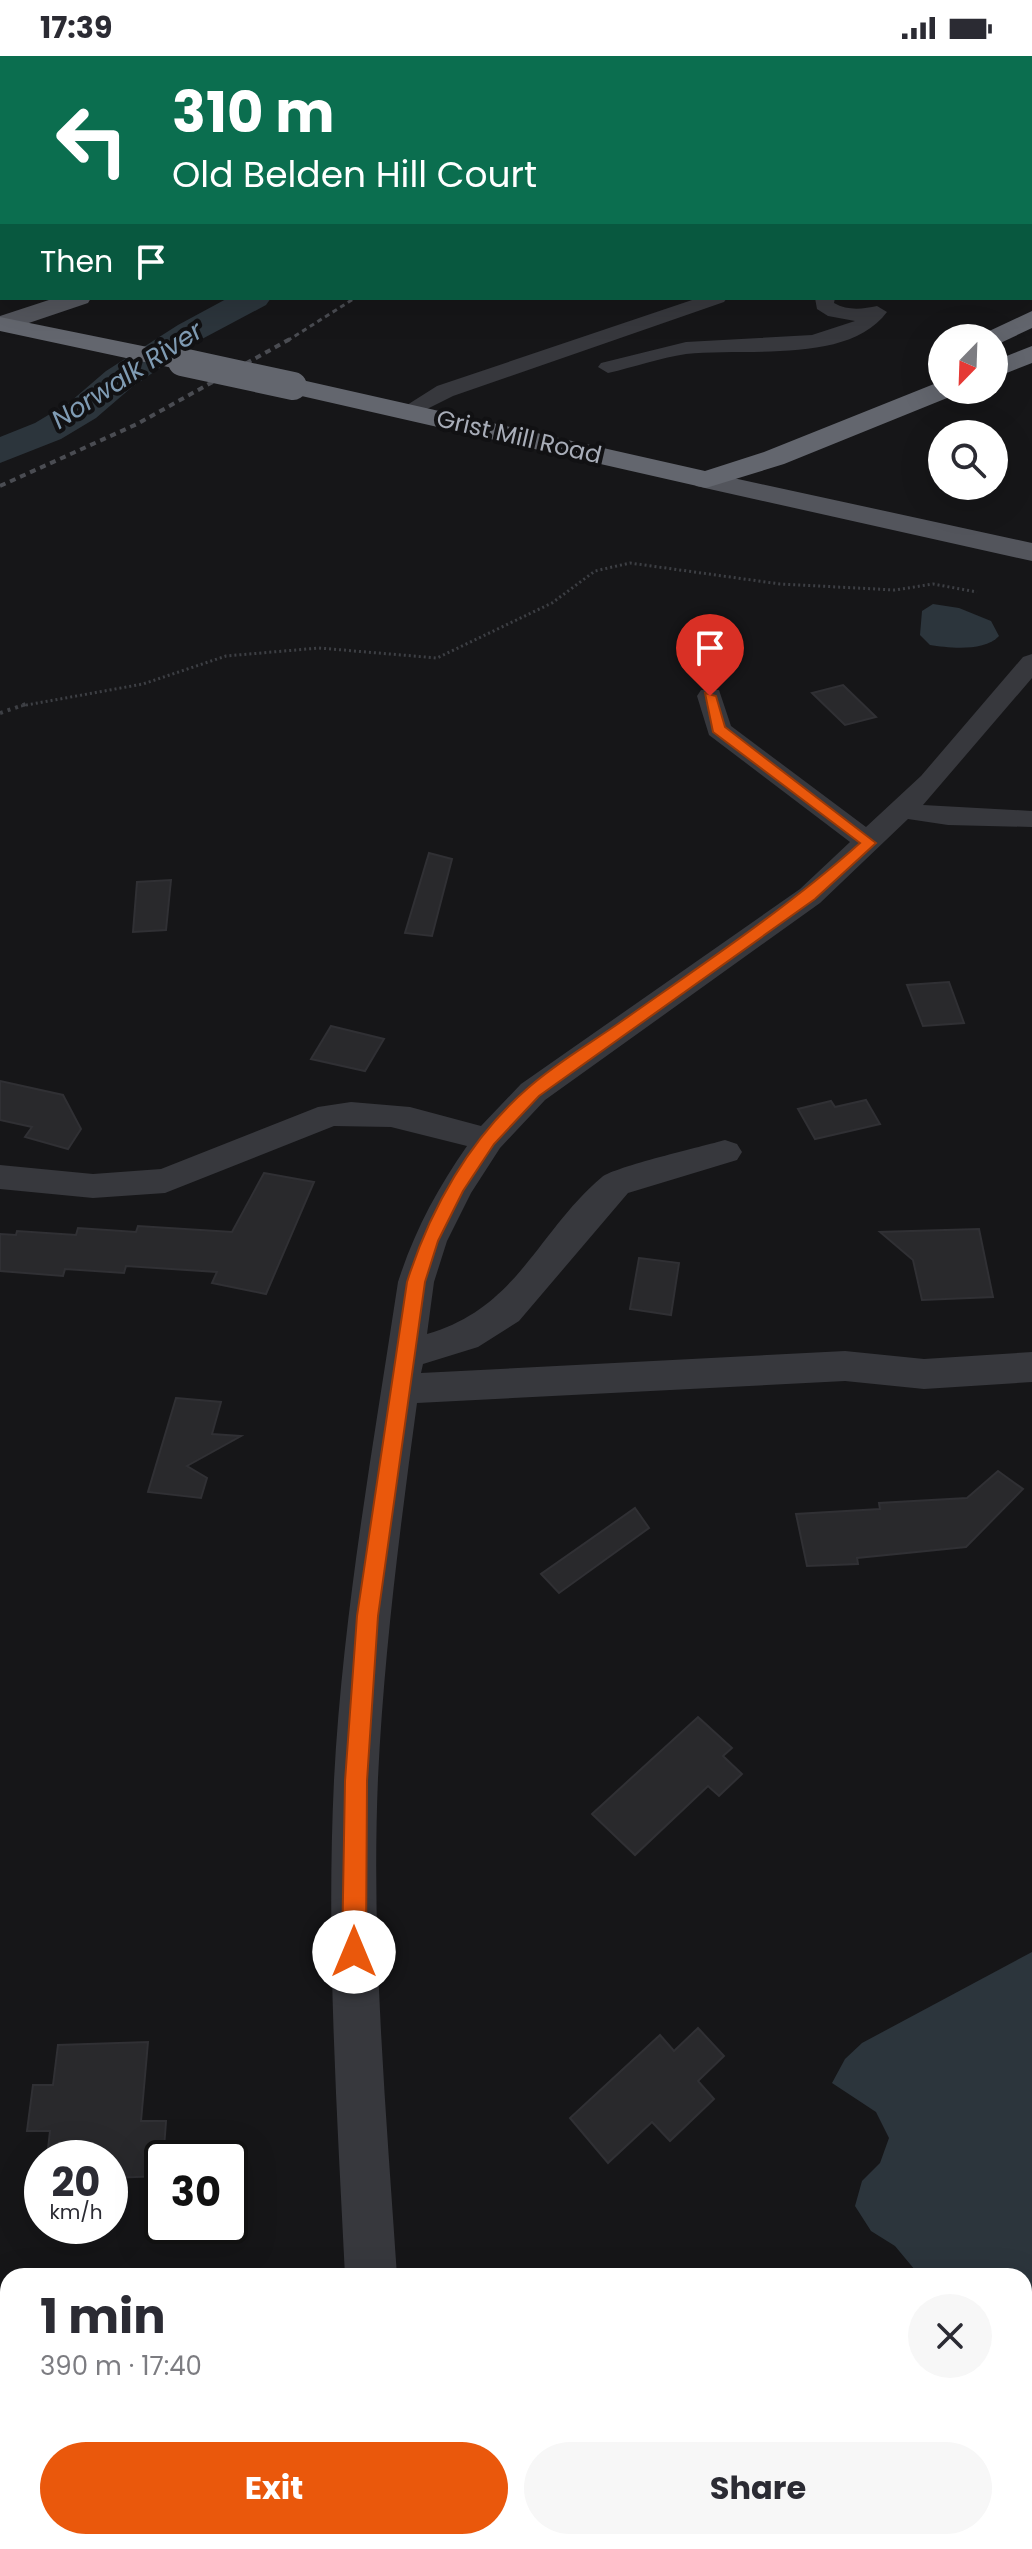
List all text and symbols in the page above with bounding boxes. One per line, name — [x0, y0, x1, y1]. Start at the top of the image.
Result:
text: 17:39 — [40, 6, 112, 49]
text: 310 m — [172, 73, 335, 152]
icon: left — [40, 88, 144, 192]
text: Old Belden Hill Court — [172, 149, 537, 200]
text: Then — [40, 240, 113, 283]
icon: arrive — [129, 240, 173, 284]
water label: Norwalk River — [44, 312, 211, 437]
north arrow — [928, 324, 1008, 404]
map controls — [928, 324, 1008, 500]
street label: Grist Mill Road — [433, 401, 605, 472]
button: search — [928, 420, 1008, 500]
pin — [676, 614, 744, 696]
icon: arrive — [688, 626, 732, 670]
position arrow — [312, 1910, 396, 1994]
speed limit sign: 30 — [144, 2140, 248, 2244]
text: 20 — [52, 2154, 100, 2210]
text: km/h — [49, 2198, 103, 2226]
text: 1 min — [40, 2283, 166, 2350]
button: close — [908, 2294, 992, 2378]
text: 390 m · 17:40 — [40, 2348, 202, 2384]
button: Exit — [40, 2442, 508, 2534]
button: Share — [524, 2442, 992, 2534]

